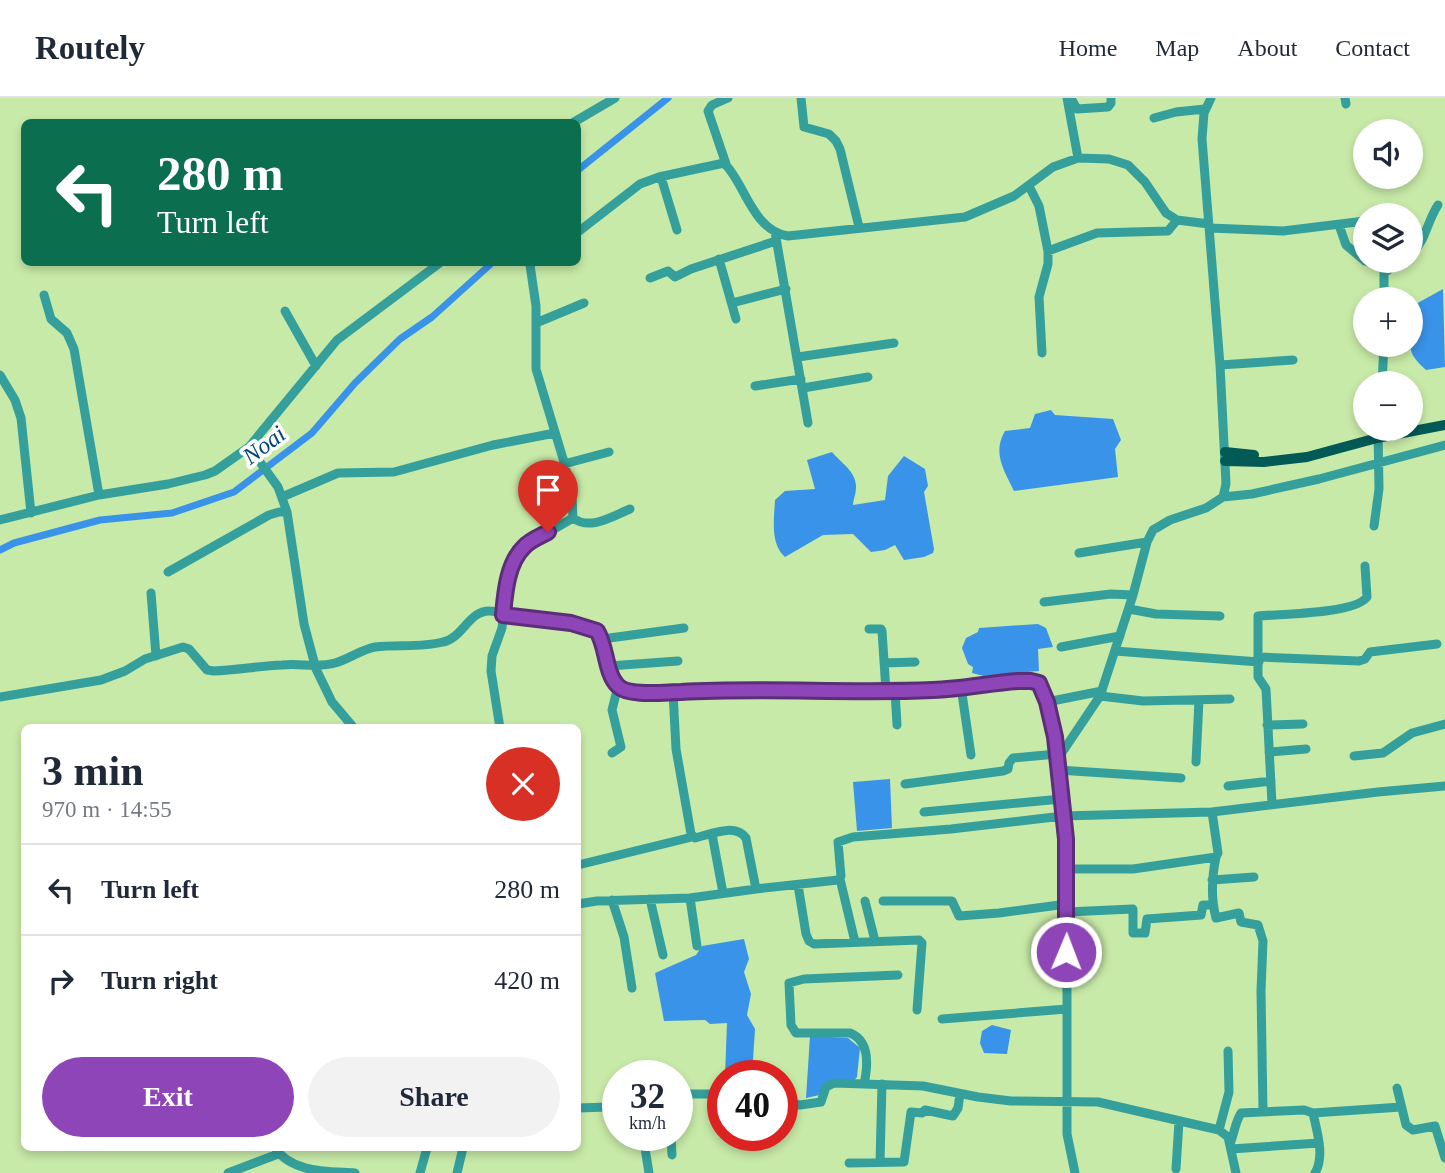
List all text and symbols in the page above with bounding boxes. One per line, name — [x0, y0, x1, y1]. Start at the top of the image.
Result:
text: Routely — [35, 30, 145, 66]
text: Home — [1059, 35, 1117, 61]
text: Map — [1155, 35, 1199, 61]
text: About — [1237, 35, 1297, 61]
text: Contact — [1335, 35, 1410, 61]
map controls — [1353, 119, 1423, 441]
button: sound — [1353, 119, 1423, 189]
text: 280 m — [157, 146, 284, 201]
icon: left — [42, 147, 133, 238]
button: layers — [1353, 203, 1423, 273]
text: Turn left — [157, 204, 269, 240]
button: + — [1353, 287, 1423, 357]
button: − — [1353, 371, 1423, 441]
water label: Noai — [237, 421, 290, 470]
pin — [518, 460, 578, 532]
icon: arrive — [529, 471, 567, 509]
button: close — [486, 747, 560, 821]
text: 3 min — [42, 748, 144, 794]
text: 970 m · 14:55 — [42, 797, 172, 822]
icon: left — [42, 871, 80, 909]
text: Turn left — [101, 875, 199, 904]
text: 280 m — [494, 875, 560, 904]
position arrow — [1029, 915, 1103, 989]
icon: right — [42, 962, 80, 1000]
text: Turn right — [101, 966, 218, 995]
text: 420 m — [494, 966, 560, 995]
button: Exit — [42, 1057, 294, 1137]
button: Share — [308, 1057, 560, 1137]
speed limit sign: 40 — [707, 1060, 798, 1151]
text: 32 — [630, 1077, 665, 1116]
text: km/h — [629, 1113, 666, 1133]

